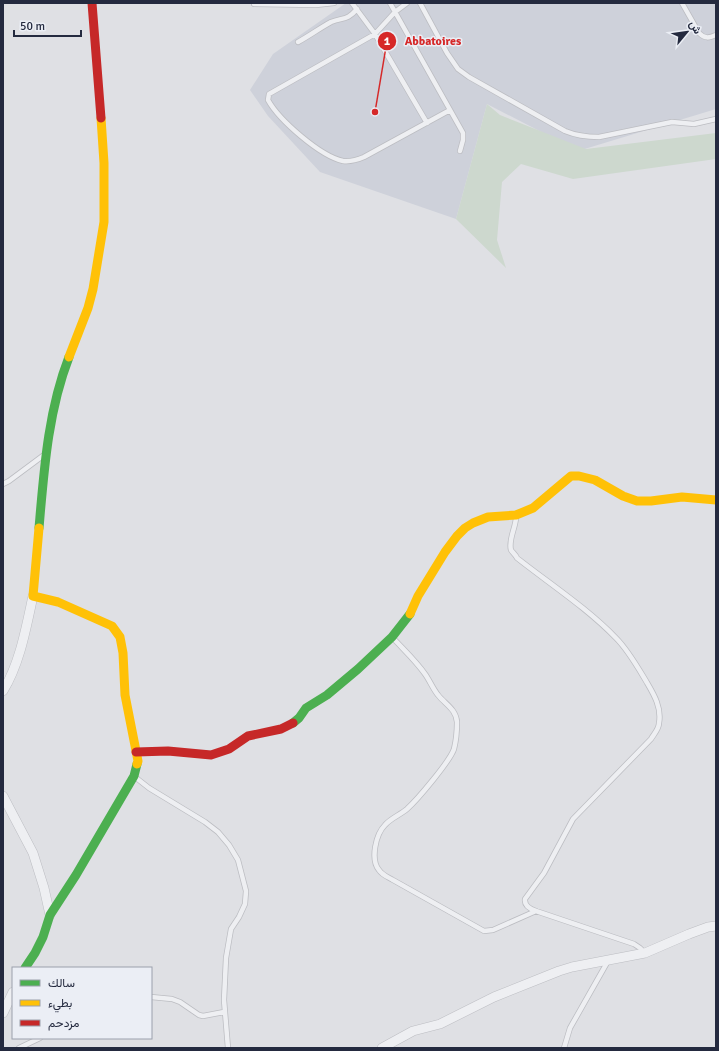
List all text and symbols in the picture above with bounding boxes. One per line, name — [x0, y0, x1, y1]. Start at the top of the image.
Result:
scale bar — [14, 12, 81, 38]
north arrow — [667, 12, 707, 52]
text: ش — [686, 18, 704, 36]
text: 50 m — [20, 19, 45, 34]
callout: Abbatoires — [377, 29, 470, 53]
text: 1 — [384, 34, 391, 49]
text: Abbatoires — [405, 34, 462, 49]
legend — [12, 967, 152, 1039]
text: سالك — [48, 976, 75, 991]
text: بطيء — [48, 996, 72, 1013]
text: مزدحم — [48, 1016, 79, 1031]

